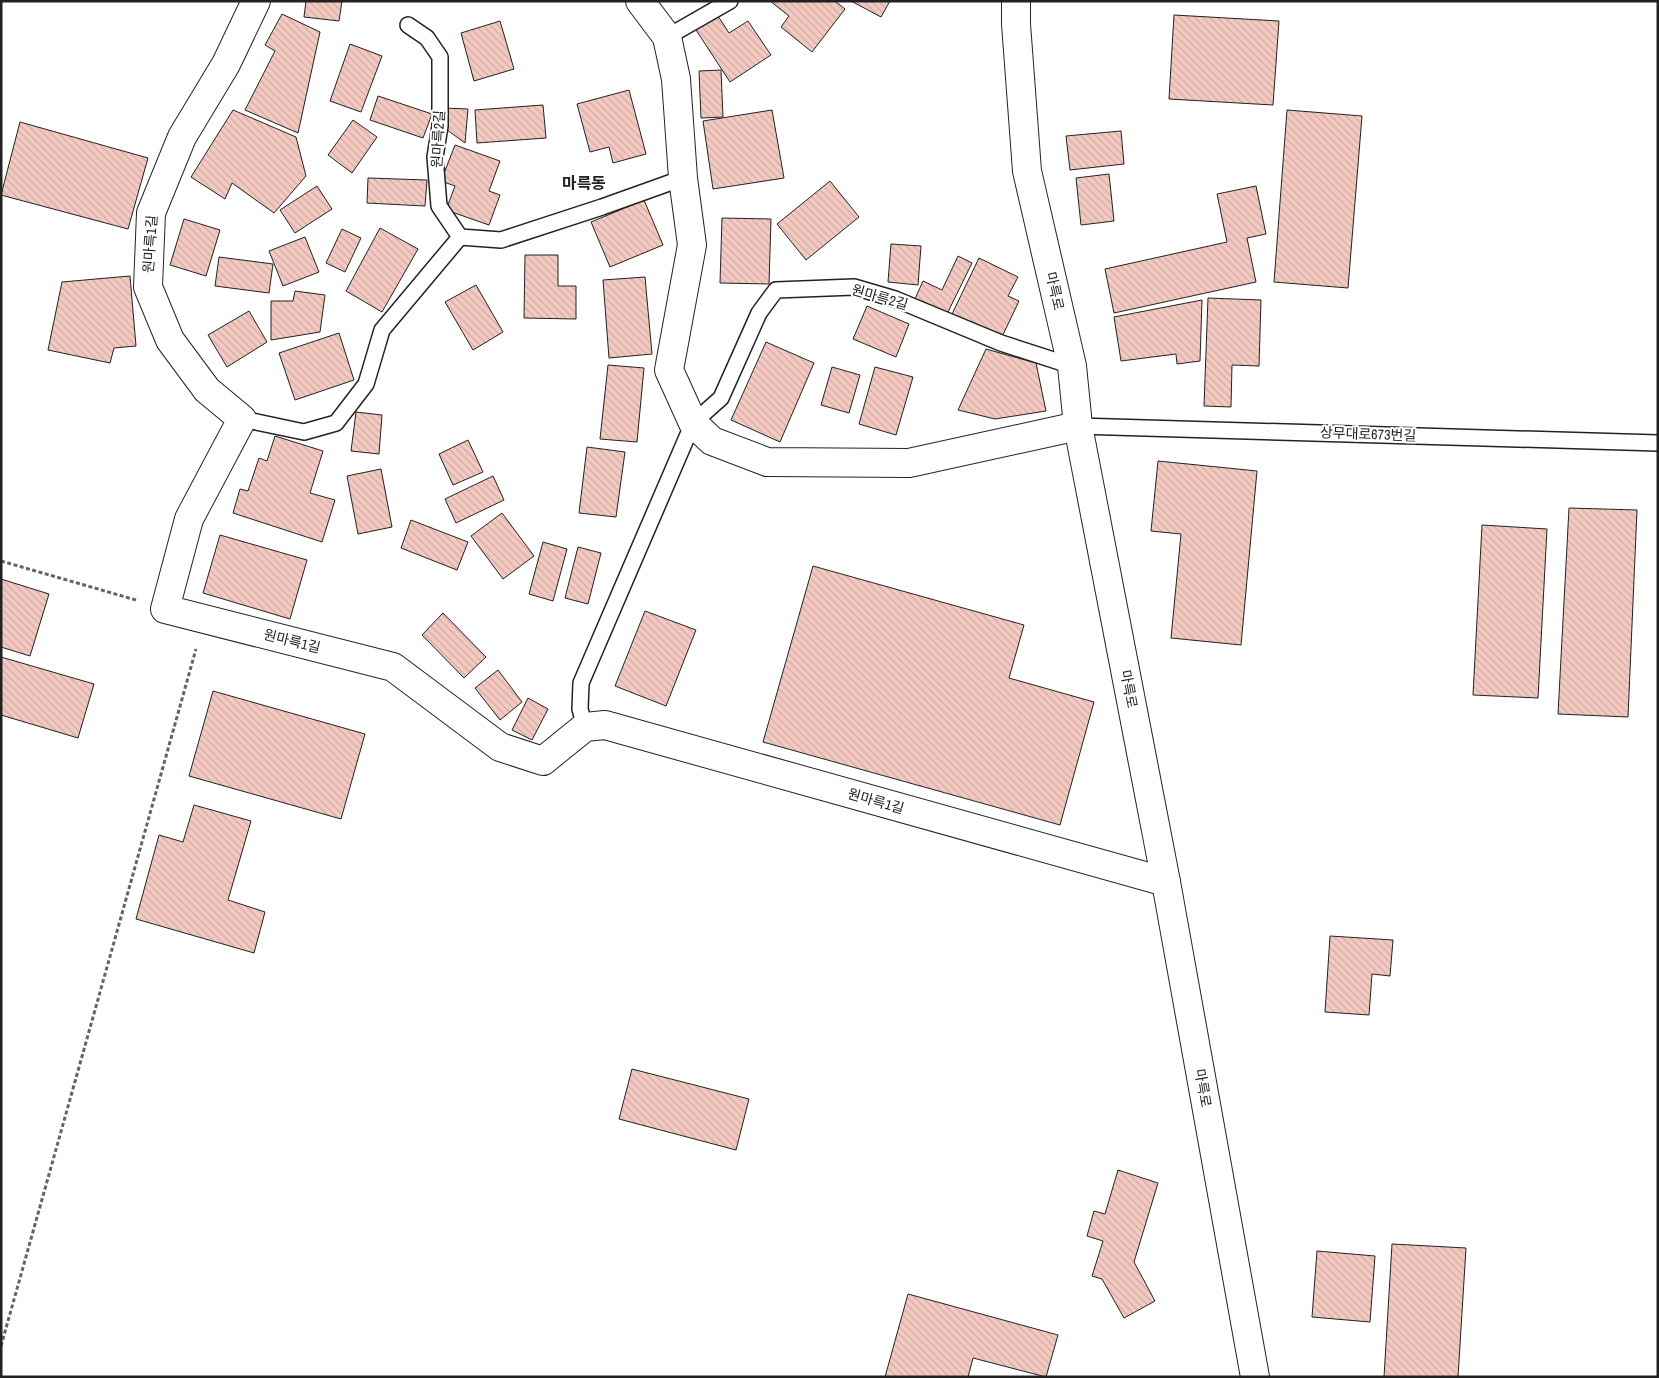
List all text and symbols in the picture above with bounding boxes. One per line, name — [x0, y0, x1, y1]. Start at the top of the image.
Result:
street label: 원마륵2길 — [427, 110, 449, 168]
district label: 마륵동 — [562, 172, 606, 194]
street label: 원마륵1길 — [139, 214, 161, 274]
street label: 마륵로 — [1042, 270, 1068, 312]
street label: 원마륵2길 — [850, 280, 910, 314]
street label: 상무대로673번길 — [1319, 423, 1417, 445]
street label: 원마륵1길 — [262, 625, 322, 657]
street label: 마륵로 — [1116, 668, 1142, 710]
street label: 원마륵1길 — [846, 784, 906, 818]
street label: 마륵로 — [1191, 1067, 1215, 1109]

